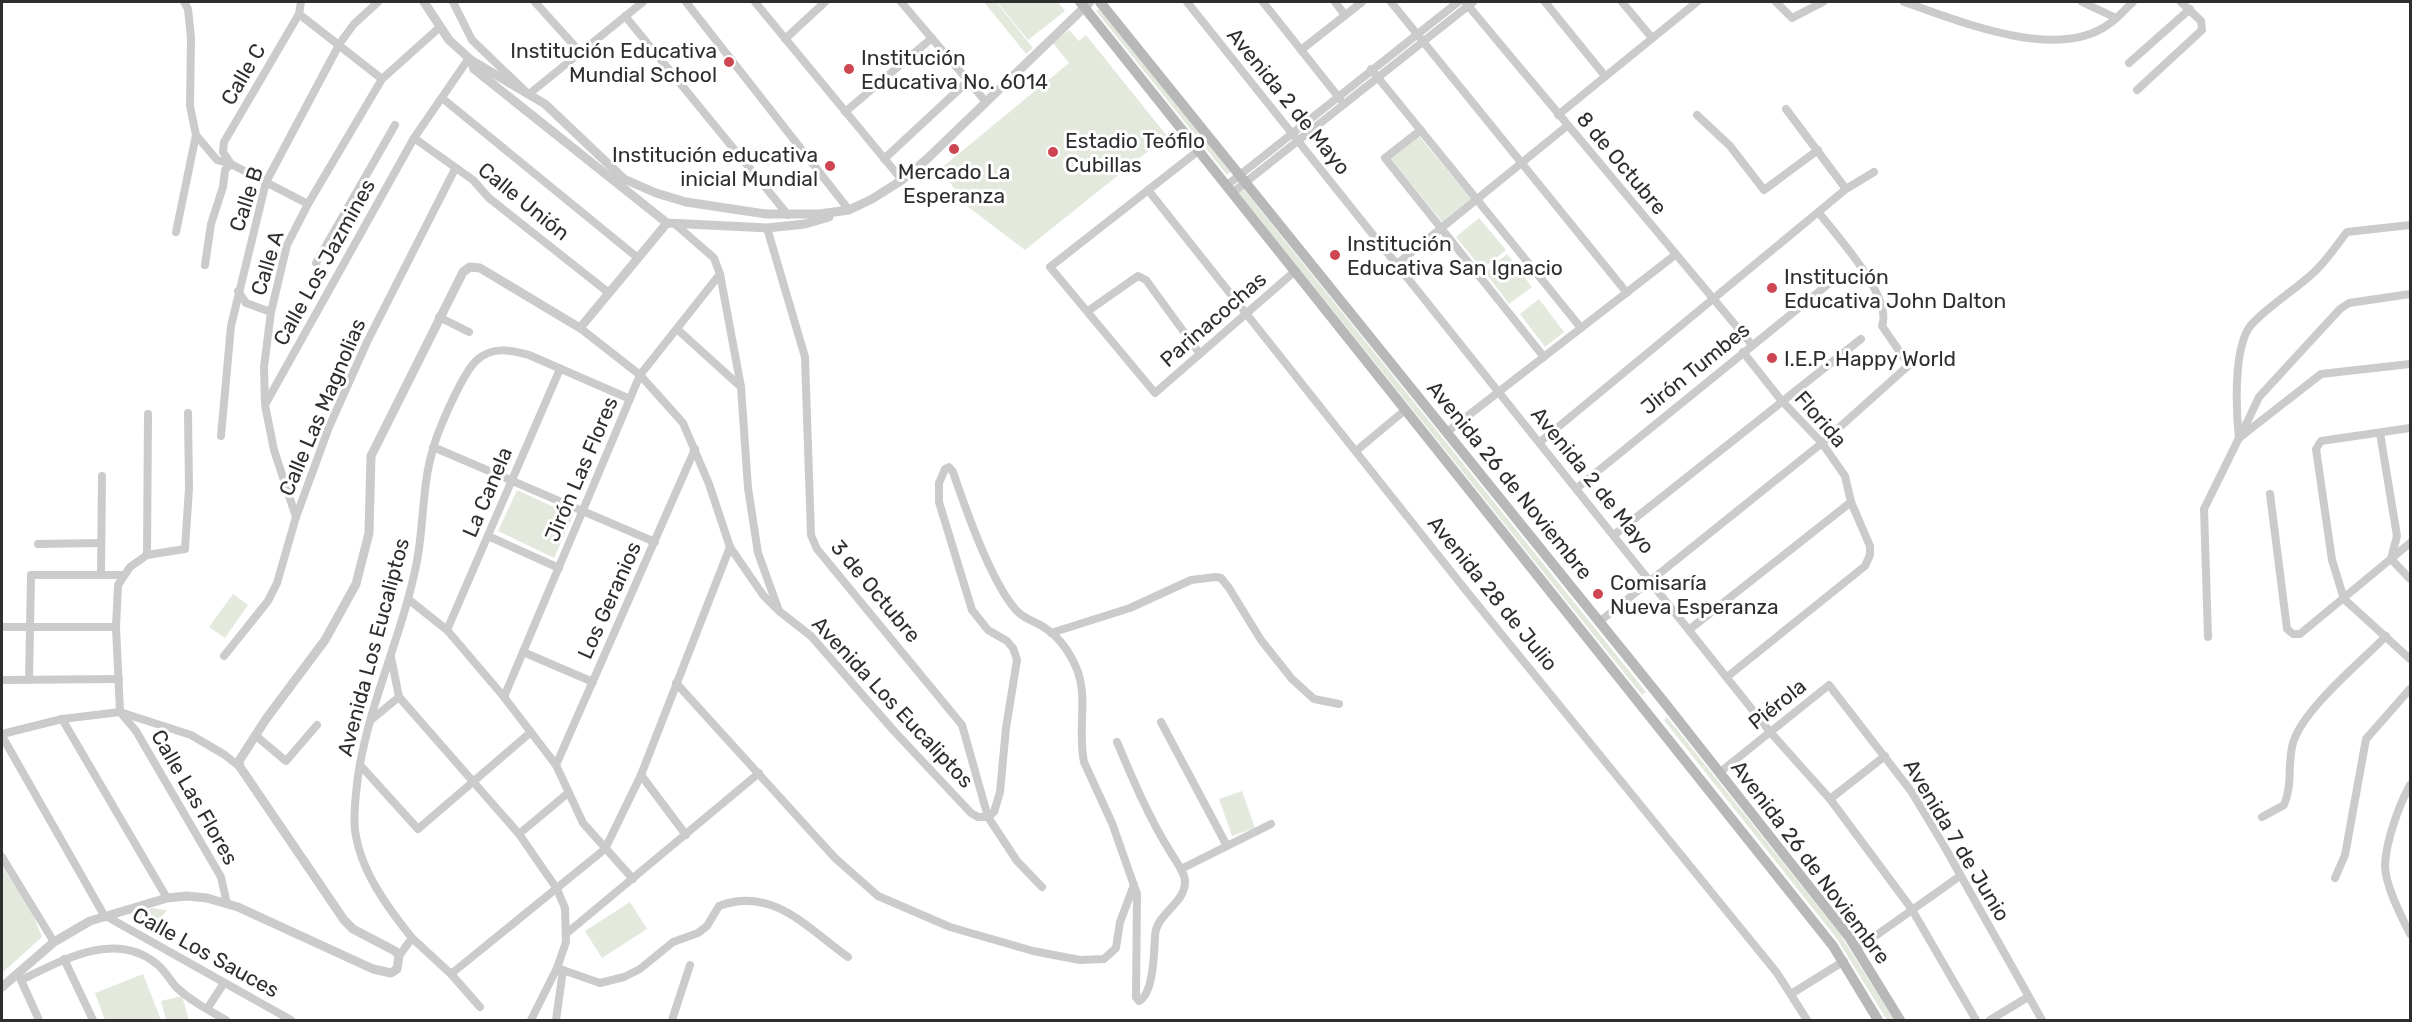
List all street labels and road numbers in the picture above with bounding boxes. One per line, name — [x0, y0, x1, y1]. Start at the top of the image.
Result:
street label: Avenida 2 de Mayo — [1222, 23, 1356, 179]
street label: Calle C — [216, 39, 270, 109]
street label: 8 de Octubre — [1572, 106, 1672, 220]
street label: Calle Unión — [473, 157, 575, 245]
street label: Calle B — [224, 163, 268, 235]
street label: Calle Los Jazmines — [268, 174, 380, 350]
street label: Calle A — [245, 228, 289, 298]
street label: Parinacochas — [1155, 266, 1271, 372]
street label: Calle Las Magnolias — [273, 315, 371, 499]
street label: Jirón Tumbes — [1636, 317, 1754, 419]
street label: Avenida 26 de Noviembre — [1422, 376, 1598, 584]
street label: Florida — [1790, 386, 1852, 452]
street label: Jirón Las Flores — [539, 393, 623, 545]
street label: Avenida 2 de Mayo — [1526, 402, 1660, 558]
street label: La Canela — [457, 443, 517, 541]
street label: Avenida 28 de Julio — [1423, 511, 1563, 675]
street label: Avenida Los Eucaliptos — [332, 535, 414, 759]
street label: 3 de Octubre — [826, 535, 926, 647]
street label: Los Geranios — [572, 538, 646, 662]
street label: Avenida Los Eucaliptos — [807, 611, 979, 793]
street label: Piérola — [1743, 673, 1811, 735]
street label: Calle Las Flores — [146, 725, 244, 869]
street label: Avenida 7 de Junio — [1899, 754, 2015, 926]
street label: Avenida 26 de Noviembre — [1726, 755, 1896, 969]
street label: Calle Los Sauces — [128, 901, 284, 1003]

